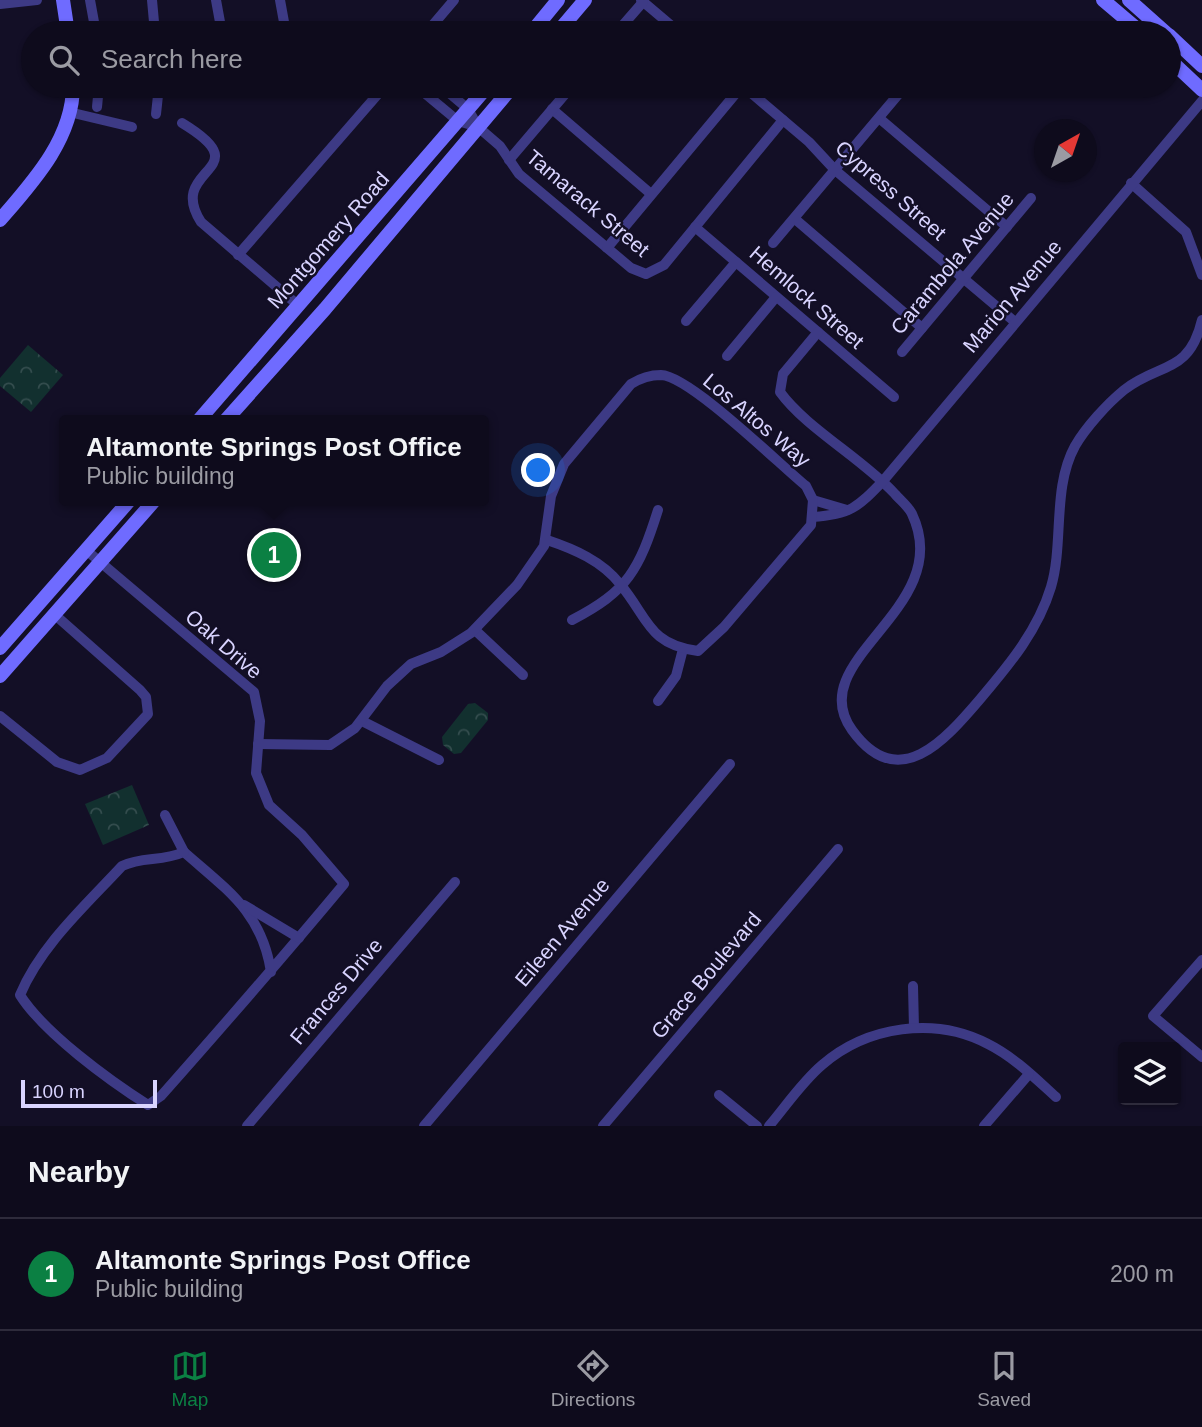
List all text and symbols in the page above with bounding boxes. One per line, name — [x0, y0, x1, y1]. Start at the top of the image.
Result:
search box — [21, 21, 1181, 98]
icon: search — [45, 41, 83, 79]
text: Search here — [101, 44, 243, 74]
north arrow — [1034, 119, 1097, 182]
street label: Cypress Street — [831, 136, 951, 244]
street label: Tamarack Street — [522, 145, 654, 261]
street label: Montgomery Road — [263, 167, 393, 313]
street label: Carambola Avenue — [886, 187, 1018, 339]
street label: Marion Avenue — [958, 235, 1066, 357]
street label: Hemlock Street — [745, 241, 869, 353]
street label: Los Altos Way — [699, 369, 815, 472]
popup — [59, 415, 489, 506]
text: Altamonte Springs Post Office — [86, 432, 462, 462]
your location — [521, 453, 555, 487]
text: Public building — [86, 463, 235, 489]
pin: 1 — [251, 529, 297, 581]
street label: Oak Drive — [181, 605, 267, 683]
street label: Eileen Avenue — [510, 873, 614, 991]
street label: Grace Boulevard — [647, 907, 765, 1043]
street label: Frances Drive — [285, 934, 387, 1048]
map controls — [1118, 1042, 1181, 1105]
button: layers — [1118, 1042, 1181, 1105]
scale bar — [21, 1077, 158, 1109]
text: 100 m — [32, 1081, 85, 1102]
text: Nearby — [28, 1155, 130, 1188]
text: Altamonte Springs Post Office — [95, 1245, 471, 1275]
text: 1 — [45, 1261, 57, 1287]
text: 200 m — [1110, 1261, 1174, 1287]
text: Public building — [95, 1276, 243, 1302]
tab: Map — [171, 1347, 209, 1411]
tab: Directions — [551, 1347, 635, 1411]
tab: Saved — [977, 1347, 1031, 1411]

